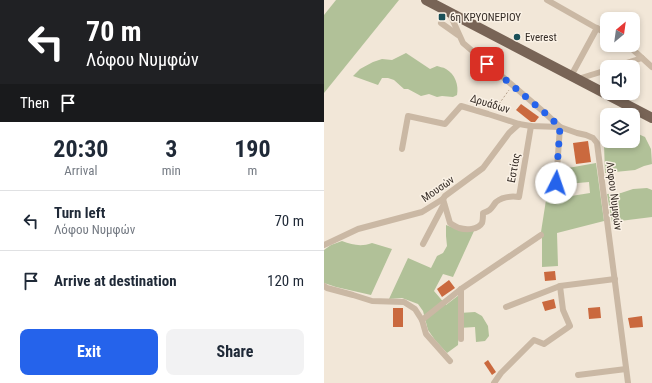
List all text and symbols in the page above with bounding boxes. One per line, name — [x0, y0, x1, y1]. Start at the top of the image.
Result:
place label: 6η ΚΡΥΟΝΕΡΙΟΥ — [450, 11, 521, 24]
marker: 6η ΚΡΥΟΝΕΡΙΟΥ — [437, 12, 447, 22]
north arrow — [600, 12, 640, 52]
map controls — [600, 12, 640, 148]
text: 70 m — [86, 15, 142, 48]
icon: left — [20, 16, 72, 68]
place label: Everest — [525, 31, 557, 44]
marker: Everest — [512, 32, 522, 42]
pin — [470, 47, 504, 81]
text: Λόφου Νυμφών — [86, 49, 199, 70]
icon: arrive — [476, 53, 498, 75]
button: sound — [600, 60, 640, 100]
icon: arrive — [57, 92, 79, 114]
street label: Δρυάδων — [469, 92, 512, 116]
text: Then — [20, 94, 49, 112]
button: layers — [600, 108, 640, 148]
text: 20:30 — [53, 135, 108, 163]
text: 3 — [165, 135, 177, 163]
text: 190 — [234, 135, 271, 163]
street label: Εστίας — [505, 152, 523, 184]
street label: Λόφου Νυμφών — [603, 161, 625, 231]
position arrow — [535, 162, 577, 204]
text: Arrival — [64, 163, 97, 178]
text: min — [162, 163, 181, 178]
text: m — [248, 163, 257, 178]
street label: Μουσών — [419, 173, 457, 205]
text: Turn left — [54, 204, 105, 222]
icon: left — [20, 210, 42, 232]
text: 70 m — [274, 212, 304, 230]
text: Λόφου Νυμφών — [54, 222, 135, 237]
icon: arrive — [20, 270, 42, 292]
text: Arrive at destination — [54, 272, 177, 290]
text: 120 m — [267, 272, 304, 290]
button: Exit — [20, 329, 158, 375]
button: Share — [166, 329, 304, 375]

